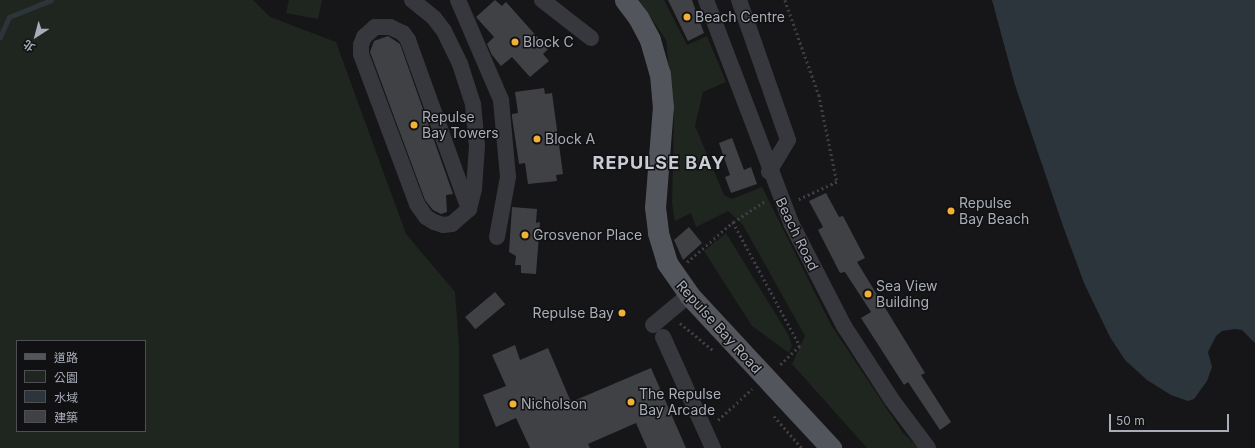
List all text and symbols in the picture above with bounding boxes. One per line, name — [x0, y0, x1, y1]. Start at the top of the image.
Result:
place label: Beach Centre — [695, 9, 785, 25]
marker: Beach Centre — [682, 12, 692, 22]
north arrow — [16, 16, 56, 56]
place label: Block C — [523, 34, 574, 50]
text: 北 — [20, 37, 38, 55]
marker: Block C — [510, 37, 520, 47]
place label: Repulse Bay Towers — [422, 109, 499, 142]
marker: Repulse Bay Towers — [409, 120, 419, 130]
place label: Block A — [545, 131, 595, 147]
marker: Block A — [532, 134, 542, 144]
district label: REPULSE BAY — [593, 152, 725, 174]
street label: Beach Road — [772, 195, 822, 273]
place label: Repulse Bay Beach — [959, 195, 1029, 228]
marker: Repulse Bay Beach — [946, 206, 956, 216]
place label: Grosvenor Place — [533, 227, 642, 243]
marker: Grosvenor Place — [520, 230, 530, 240]
street label: Repulse Bay Road — [673, 277, 765, 377]
place label: Sea View Building — [876, 278, 937, 310]
marker: Sea View Building — [863, 289, 873, 299]
place label: Repulse Bay — [533, 305, 614, 321]
marker: Repulse Bay — [617, 308, 627, 318]
legend — [16, 340, 146, 432]
text: 道路 — [54, 350, 78, 365]
text: 公園 — [54, 370, 78, 385]
place label: The Repulse Bay Arcade — [639, 386, 721, 418]
text: 水域 — [54, 390, 78, 405]
place label: Nicholson — [521, 396, 587, 412]
marker: The Repulse Bay Arcade — [626, 397, 636, 407]
marker: Nicholson — [508, 399, 518, 409]
scale bar — [1111, 406, 1231, 432]
text: 建築 — [54, 410, 78, 425]
text: 50 m — [1116, 413, 1145, 428]

